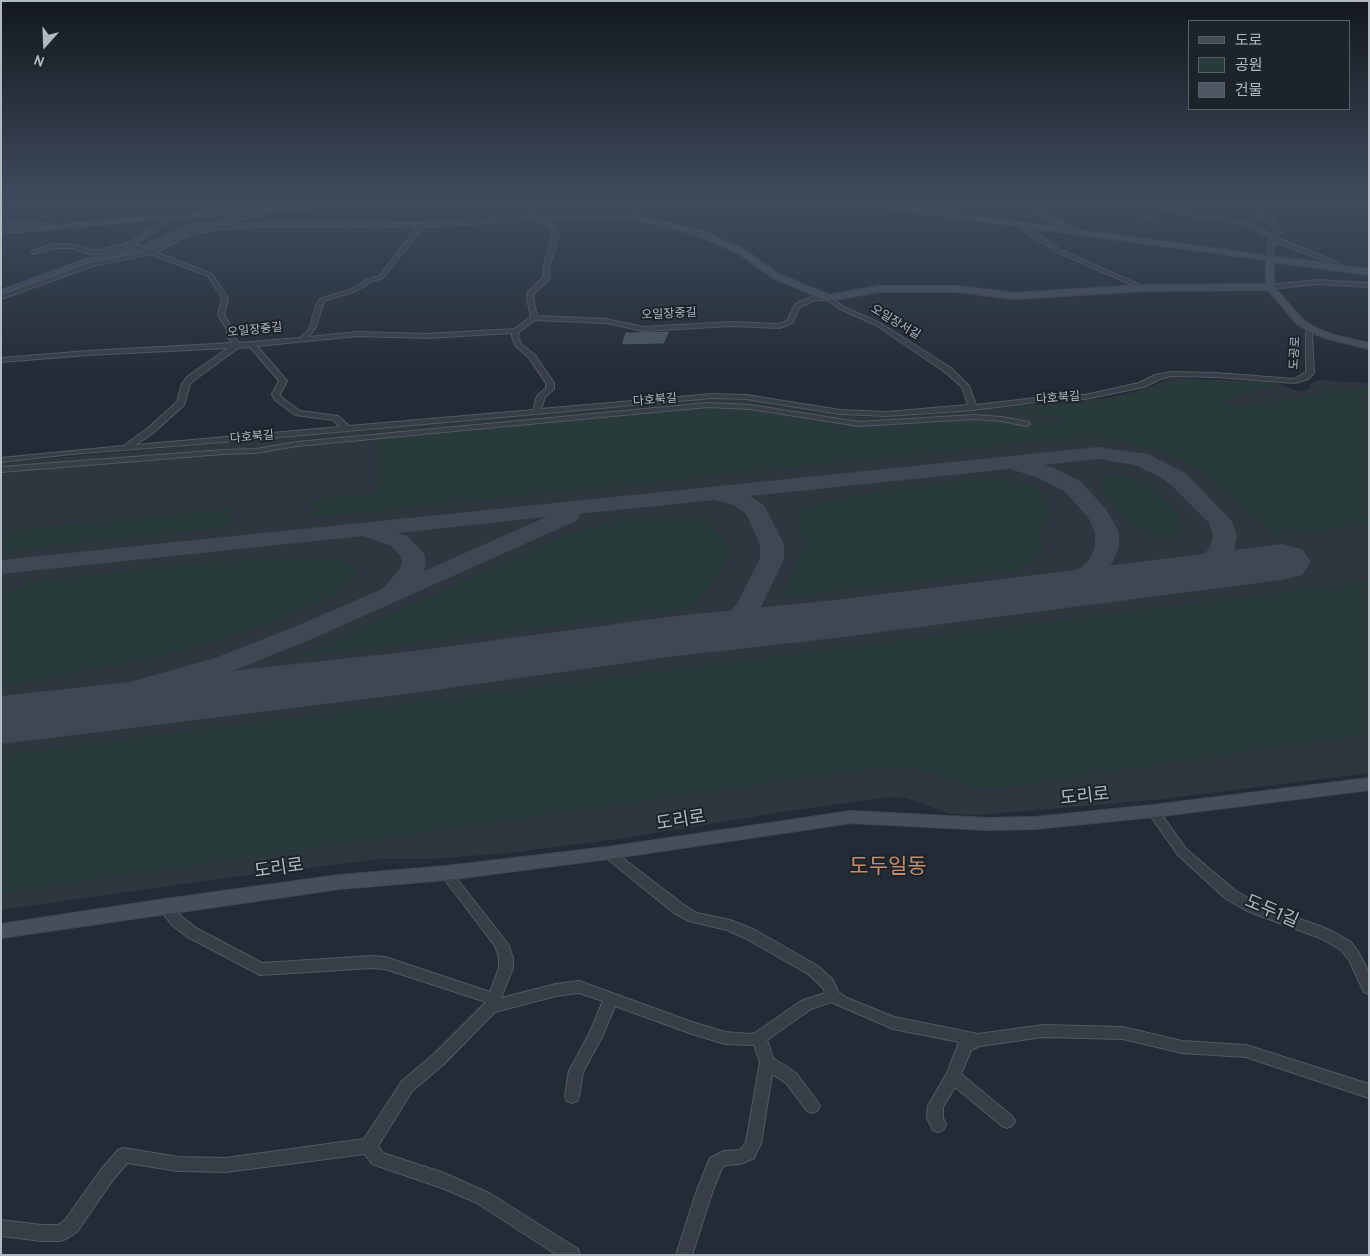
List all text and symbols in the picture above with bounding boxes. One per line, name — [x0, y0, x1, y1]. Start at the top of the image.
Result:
north arrow — [20, 20, 70, 70]
legend — [1188, 20, 1350, 110]
text: 도로 — [1235, 32, 1263, 51]
text: N — [32, 50, 47, 69]
text: 공원 — [1235, 57, 1263, 76]
text: 건물 — [1235, 82, 1263, 101]
street label: 오일장서길 — [868, 303, 922, 343]
street label: 오일장중길 — [641, 306, 697, 324]
street label: 오일장중길 — [227, 321, 283, 341]
street label: 도공로 — [1288, 336, 1304, 370]
street label: 다호북길 — [1035, 390, 1081, 408]
street label: 다호북길 — [632, 392, 678, 410]
street label: 다호북길 — [229, 429, 275, 447]
street label: 도리로 — [1059, 785, 1111, 811]
street label: 도리로 — [655, 807, 707, 837]
street label: 도리로 — [253, 856, 305, 884]
district label: 도두일동 — [849, 856, 927, 882]
street label: 도두1길 — [1241, 892, 1301, 934]

